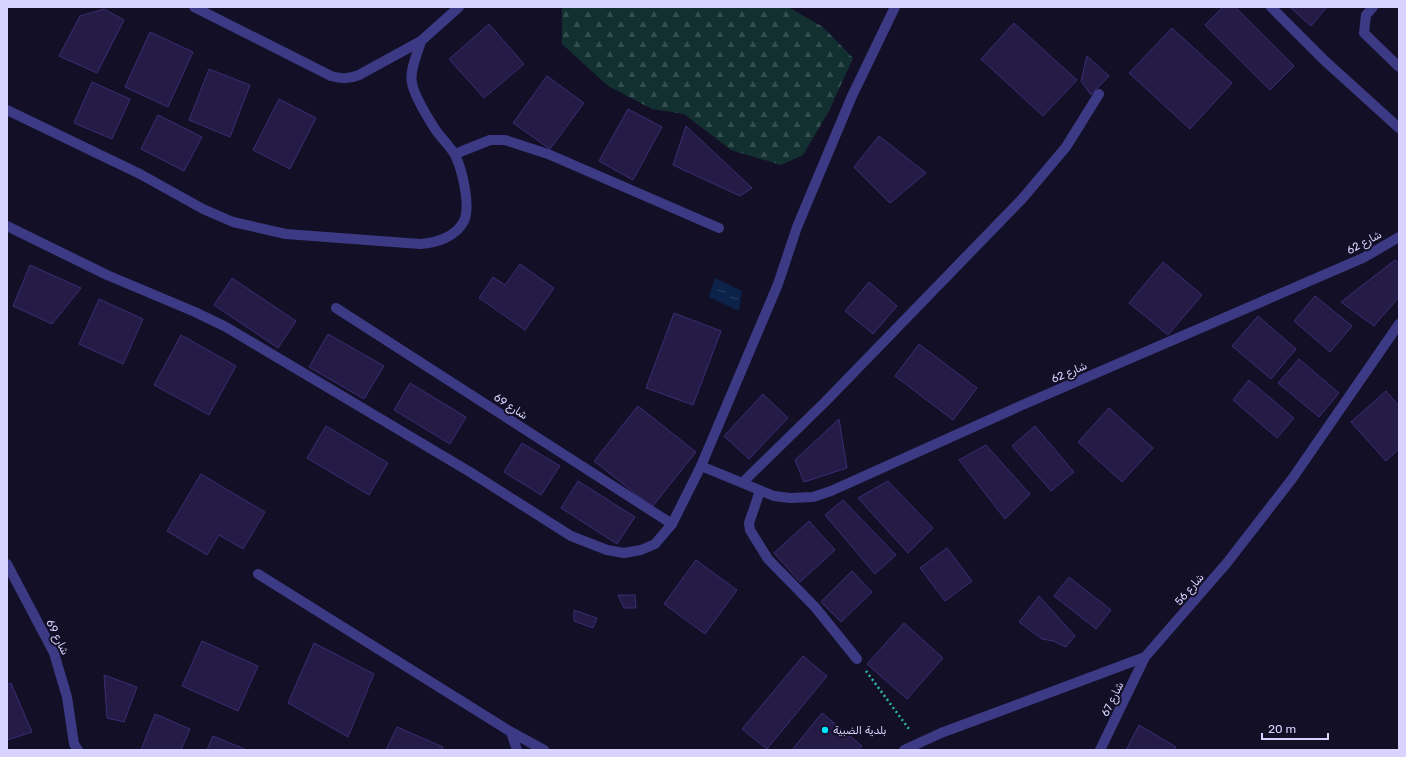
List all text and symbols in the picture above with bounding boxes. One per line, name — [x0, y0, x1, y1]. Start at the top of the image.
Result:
street label: شارع 62 — [1345, 228, 1385, 259]
street label: شارع 62 — [1049, 359, 1090, 388]
street label: شارع 69 — [490, 391, 530, 424]
street label: شارع 56 — [1172, 571, 1208, 609]
street label: شارع 69 — [42, 617, 72, 658]
street label: شارع 67 — [1099, 680, 1128, 720]
scale bar — [1262, 715, 1328, 741]
text: 20 m — [1268, 722, 1296, 736]
place label: بلدية الضبية — [833, 724, 887, 737]
marker: بلدية الضبية — [820, 725, 830, 735]

